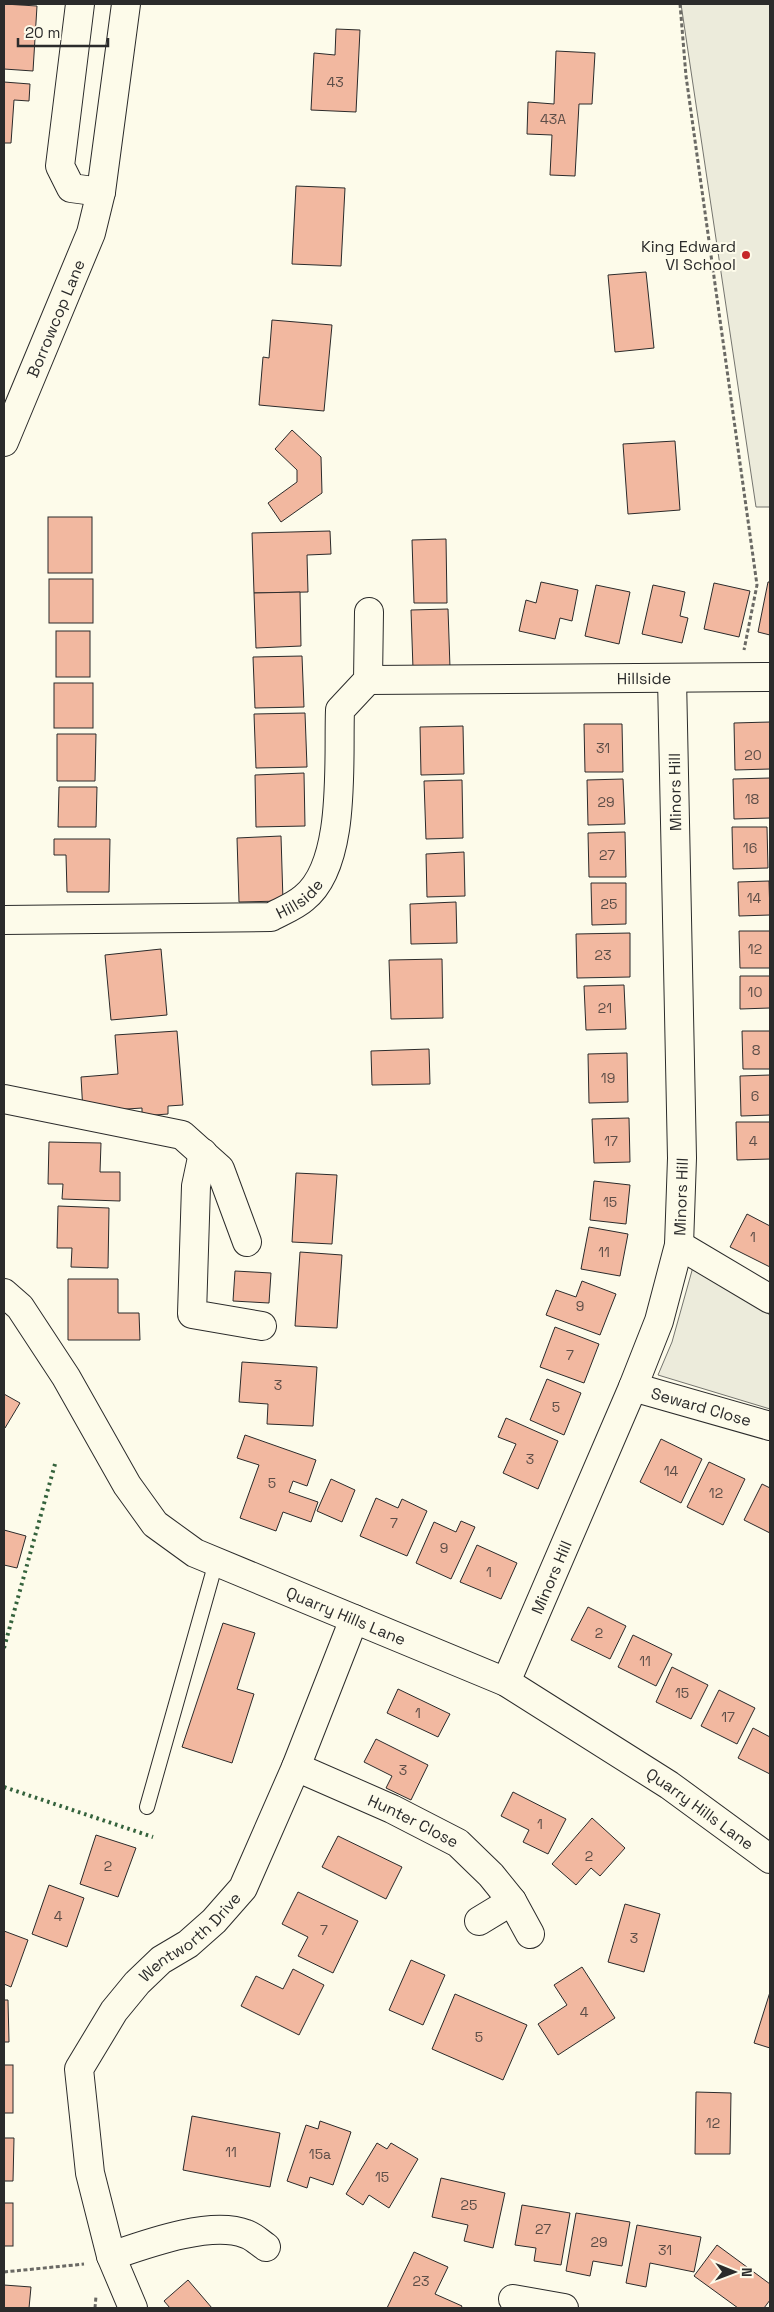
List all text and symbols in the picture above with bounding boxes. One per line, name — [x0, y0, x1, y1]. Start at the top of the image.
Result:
scale bar — [18, 15, 108, 47]
text: 20 m — [25, 23, 60, 42]
house number: 43 — [326, 73, 344, 91]
house number: 43A — [540, 110, 566, 128]
place label: King Edward VI School — [641, 236, 736, 275]
marker: King Edward VI School — [740, 249, 752, 261]
street label: Borrowcop Lane — [22, 256, 89, 380]
street label: Hillside — [617, 667, 671, 689]
house number: 31 — [596, 739, 610, 757]
house number: 20 — [744, 746, 762, 764]
street label: Minors Hill — [664, 753, 686, 831]
house number: 18 — [745, 790, 760, 808]
house number: 29 — [598, 793, 614, 811]
house number: 16 — [743, 839, 757, 857]
house number: 27 — [599, 846, 615, 864]
street label: Hillside — [272, 875, 328, 923]
house number: 14 — [747, 889, 762, 907]
house number: 25 — [601, 895, 617, 913]
house number: 12 — [748, 940, 762, 958]
house number: 23 — [595, 946, 611, 964]
house number: 10 — [748, 983, 762, 1001]
house number: 21 — [598, 999, 612, 1017]
house number: 8 — [752, 1041, 761, 1059]
house number: 19 — [601, 1069, 615, 1087]
house number: 6 — [751, 1087, 759, 1105]
house number: 17 — [604, 1132, 618, 1150]
house number: 4 — [749, 1132, 758, 1150]
street label: Minors Hill — [669, 1157, 693, 1236]
house number: 15 — [603, 1193, 617, 1211]
house number: 1 — [750, 1228, 756, 1246]
house number: 11 — [598, 1243, 610, 1261]
house number: 9 — [576, 1297, 584, 1315]
house number: 7 — [566, 1346, 574, 1364]
house number: 3 — [274, 1376, 282, 1394]
street label: Seward Close — [649, 1382, 754, 1431]
house number: 5 — [552, 1398, 560, 1416]
house number: 3 — [526, 1450, 534, 1468]
house number: 14 — [664, 1462, 679, 1480]
house number: 5 — [268, 1474, 276, 1492]
house number: 12 — [709, 1484, 723, 1502]
house number: 7 — [390, 1514, 398, 1532]
street label: Minors Hill — [526, 1537, 576, 1617]
house number: 9 — [440, 1539, 448, 1557]
house number: 1 — [486, 1563, 492, 1581]
street label: Quarry Hills Lane — [283, 1581, 409, 1650]
house number: 2 — [595, 1624, 603, 1642]
house number: 11 — [639, 1652, 651, 1670]
house number: 15 — [675, 1684, 689, 1702]
house number: 1 — [415, 1704, 421, 1722]
house number: 17 — [721, 1708, 735, 1726]
house number: 3 — [399, 1761, 407, 1779]
street label: Quarry Hills Lane — [642, 1763, 758, 1854]
street label: Hunter Close — [365, 1789, 462, 1852]
house number: 1 — [537, 1815, 543, 1833]
house number: 2 — [585, 1847, 593, 1865]
house number: 2 — [104, 1857, 112, 1875]
street label: Wentworth Drive — [134, 1888, 245, 1986]
house number: 4 — [54, 1907, 63, 1925]
house number: 7 — [320, 1921, 328, 1939]
house number: 3 — [630, 1929, 638, 1947]
house number: 4 — [580, 2003, 589, 2021]
house number: 5 — [475, 2028, 483, 2046]
house number: 12 — [706, 2114, 720, 2132]
house number: 11 — [225, 2143, 237, 2161]
house number: 15a — [309, 2145, 331, 2163]
house number: 15 — [375, 2168, 389, 2186]
house number: 25 — [461, 2196, 477, 2214]
house number: 27 — [535, 2220, 551, 2238]
house number: 29 — [591, 2233, 607, 2251]
house number: 31 — [658, 2241, 672, 2259]
north arrow — [709, 2247, 759, 2297]
text: N — [738, 2267, 756, 2277]
house number: 23 — [413, 2272, 429, 2290]

